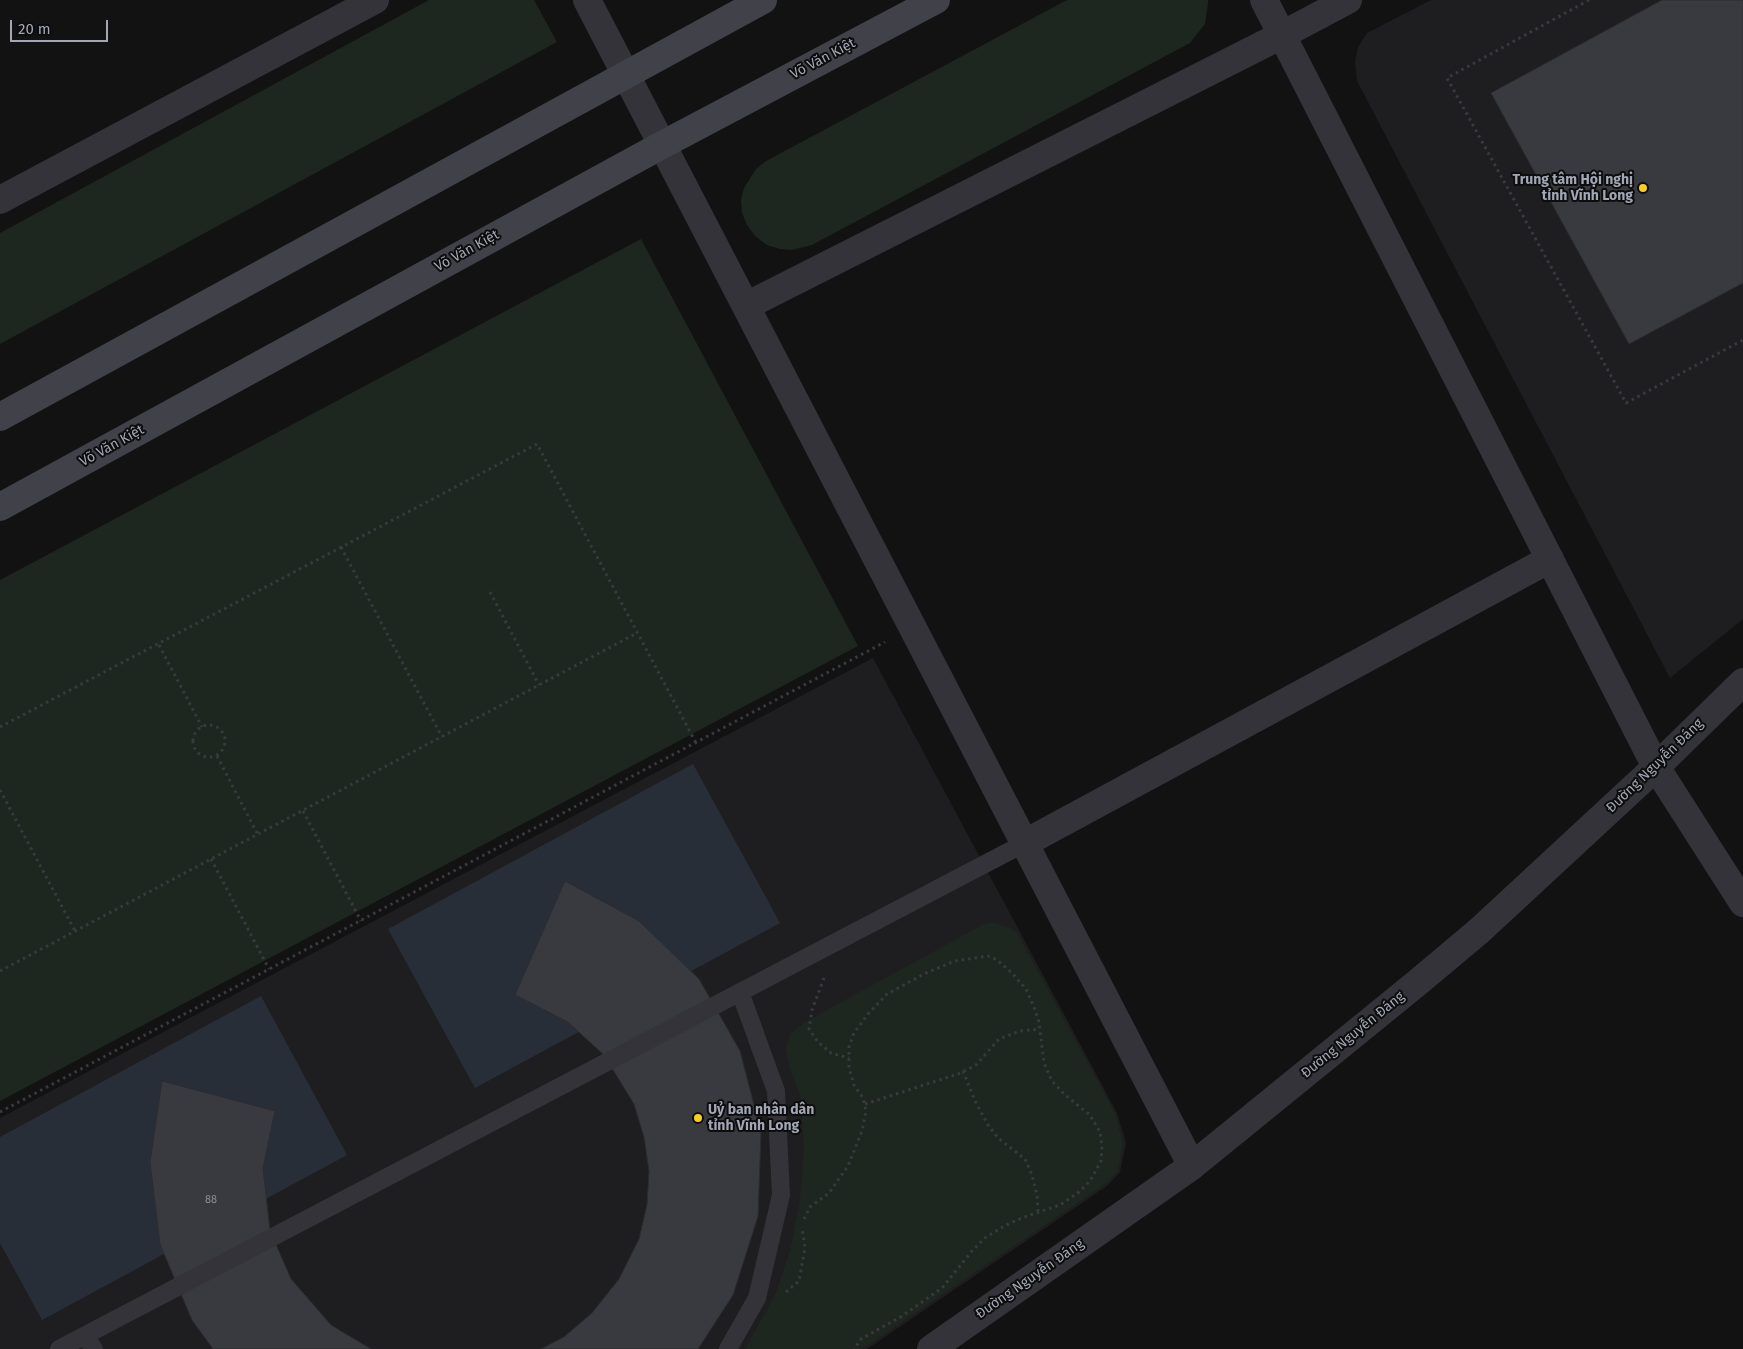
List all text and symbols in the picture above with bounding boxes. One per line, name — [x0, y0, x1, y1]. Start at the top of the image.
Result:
scale bar — [12, 10, 110, 42]
text: 20 m — [18, 20, 51, 38]
street label: Võ Văn Kiệt — [788, 35, 858, 83]
place label: Trung tâm Hội nghị tỉnh Vĩnh Long — [1512, 172, 1633, 204]
marker: Trung tâm Hội nghị tỉnh Vĩnh Long — [1637, 182, 1649, 194]
street label: Võ Văn Kiệt — [432, 226, 502, 276]
street label: Võ Văn Kiệt — [77, 421, 147, 471]
street label: Đường Nguyễn Đáng — [1603, 715, 1707, 817]
street label: Đường Nguyễn Đáng — [1298, 988, 1408, 1082]
place label: Uỷ ban nhân dân tỉnh Vĩnh Long — [708, 1102, 814, 1134]
marker: Uỷ ban nhân dân tỉnh Vĩnh Long — [692, 1112, 704, 1124]
house number: 88 — [205, 1193, 217, 1207]
street label: Đường Nguyễn Đáng — [973, 1235, 1087, 1323]

